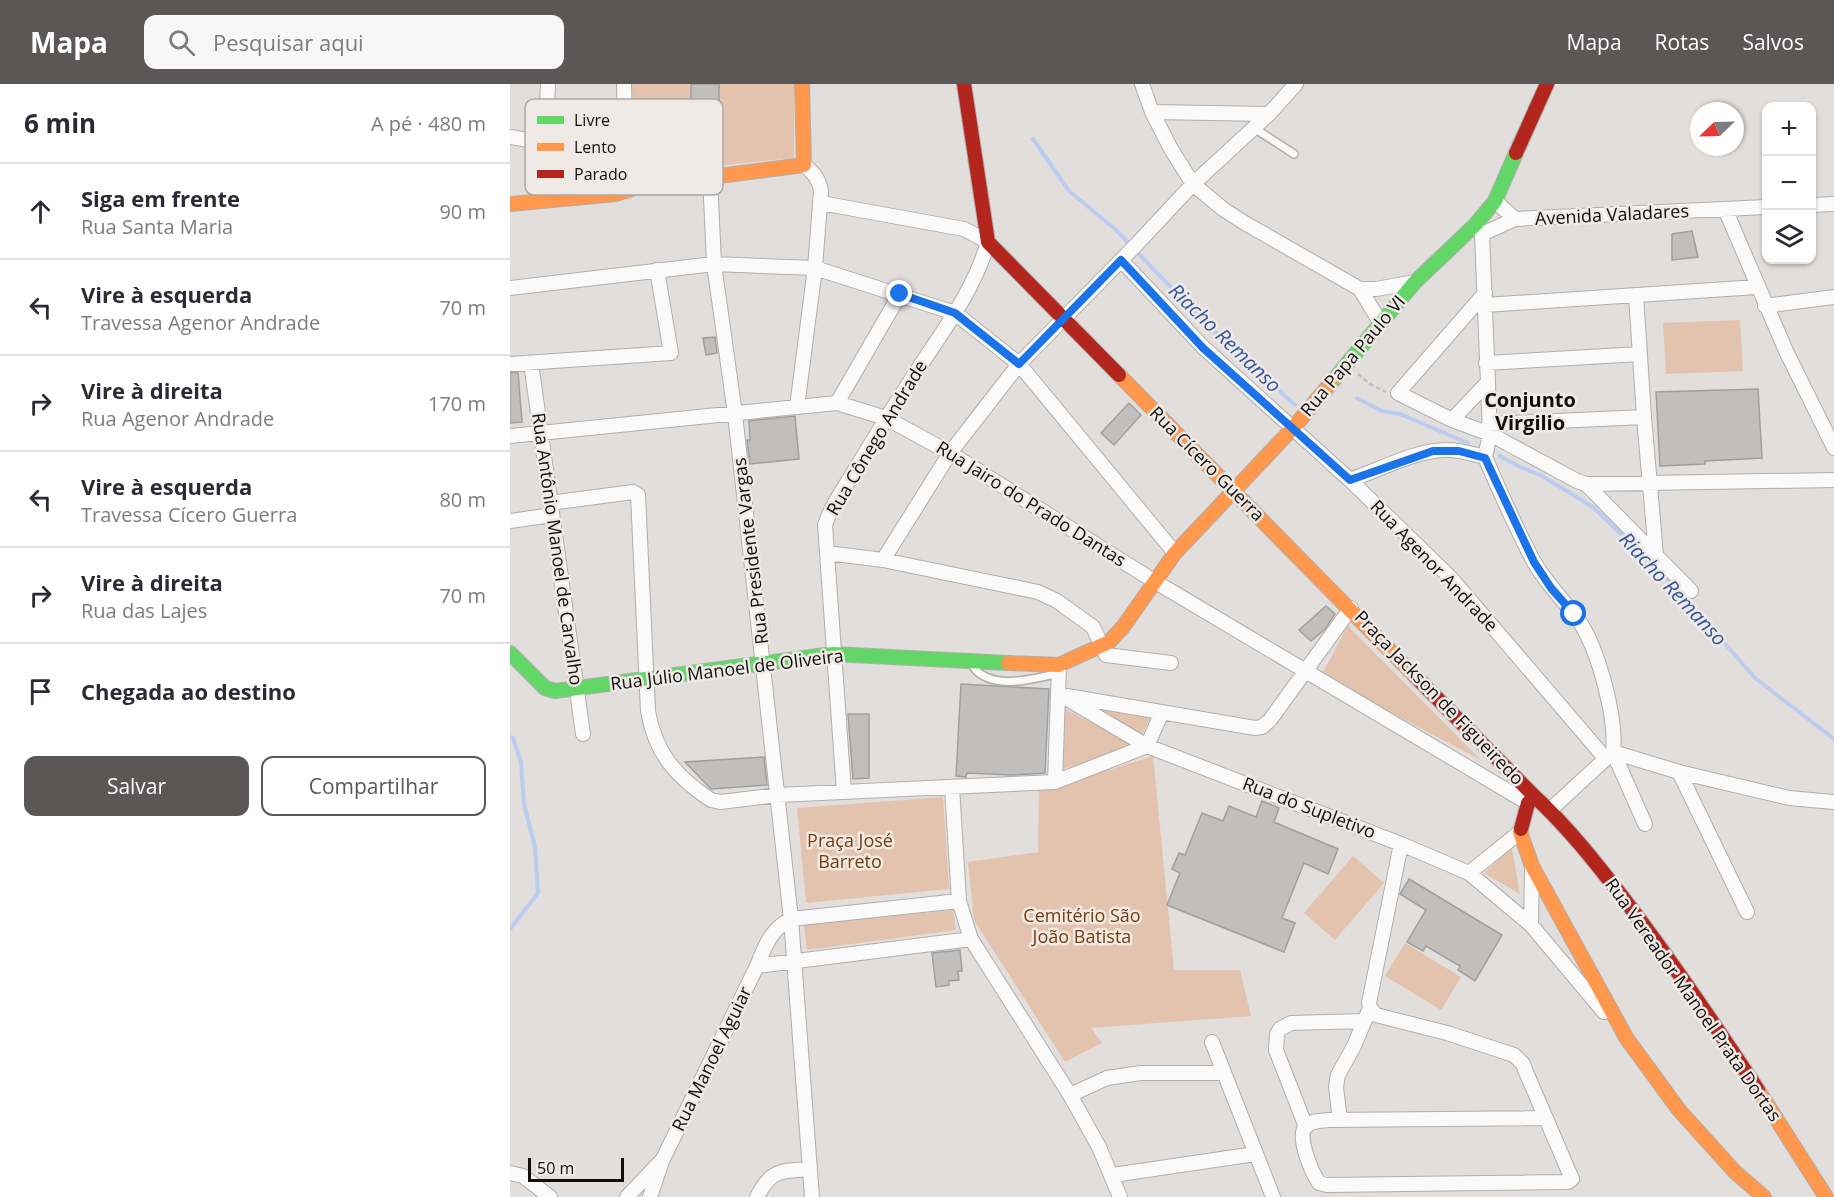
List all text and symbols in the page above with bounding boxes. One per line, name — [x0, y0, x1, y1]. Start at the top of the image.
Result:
search box — [144, 15, 564, 69]
text: Mapa — [30, 23, 108, 61]
icon: search — [165, 26, 198, 59]
text: Pesquisar aqui — [213, 27, 364, 57]
text: Mapa — [1567, 28, 1622, 56]
text: Rotas — [1655, 28, 1709, 56]
text: Salvos — [1742, 28, 1804, 56]
legend — [525, 99, 723, 195]
north arrow — [1690, 102, 1744, 156]
map controls — [1762, 102, 1816, 264]
button: + — [1762, 102, 1816, 156]
text: 6 min — [24, 105, 96, 141]
text: Livre — [574, 109, 610, 131]
text: A pé · 480 m — [371, 110, 486, 137]
text: Lento — [574, 136, 616, 158]
button: − — [1762, 156, 1816, 210]
text: Parado — [574, 163, 627, 185]
text: Siga em frente — [81, 183, 240, 213]
icon: ahead — [24, 195, 57, 228]
text: 90 m — [439, 198, 486, 225]
street label: Avenida Valadares — [1534, 198, 1690, 230]
button: layers — [1762, 210, 1816, 264]
text: Rua Santa Maria — [81, 213, 233, 240]
water label: Riacho Remanso — [1163, 277, 1287, 398]
text: Vire à esquerda — [81, 279, 252, 309]
route end — [886, 280, 912, 306]
street label: Rua Papa Paulo VI — [1295, 290, 1410, 421]
icon: left — [24, 291, 57, 324]
text: 70 m — [439, 294, 486, 321]
text: Travessa Agenor Andrade — [81, 309, 320, 336]
street label: Rua Cônego Andrade — [820, 355, 932, 520]
text: Vire à direita — [81, 375, 223, 405]
district label: Conjunto Virgilio — [1484, 386, 1576, 436]
icon: right — [24, 387, 57, 420]
text: 170 m — [428, 390, 486, 417]
street label: Rua Cícero Guerra — [1145, 401, 1270, 526]
text: Rua Agenor Andrade — [81, 405, 274, 432]
street label: Rua Antônio Manoel de Carvalho — [527, 411, 589, 687]
street label: Rua Jairo do Prado Dantas — [932, 435, 1131, 571]
street label: Rua Presidente Vargas — [727, 456, 773, 646]
text: Vire à esquerda — [81, 471, 252, 501]
icon: left — [24, 483, 57, 516]
text: 80 m — [439, 486, 486, 513]
street label: Rua Agenor Andrade — [1366, 494, 1504, 636]
text: Travessa Cícero Guerra — [81, 501, 297, 528]
water label: Riacho Remanso — [1614, 526, 1733, 651]
text: Vire à direita — [81, 567, 223, 597]
icon: right — [24, 579, 57, 612]
text: 70 m — [439, 582, 486, 609]
text: Rua das Lajes — [81, 597, 207, 624]
route start — [1560, 600, 1586, 626]
street label: Praça Jackson de Figueiredo — [1350, 605, 1530, 790]
street label: Rua Júlio Manoel de Oliveira — [609, 643, 845, 695]
icon: arrive — [24, 675, 57, 708]
text: Chegada ao destino — [81, 676, 296, 706]
button: Salvar — [24, 756, 249, 816]
button: Compartilhar — [261, 756, 486, 816]
street label: Rua do Supletivo — [1239, 771, 1379, 843]
park label: Praça José Barreto — [807, 828, 893, 873]
street label: Rua Vereador Manoel Prata Dortas — [1600, 873, 1787, 1126]
park label: Cemitério São João Batista — [1023, 903, 1141, 948]
street label: Rua Manoel Aguiar — [666, 982, 757, 1135]
scale bar — [528, 1155, 624, 1182]
text: 50 m — [537, 1157, 574, 1179]

